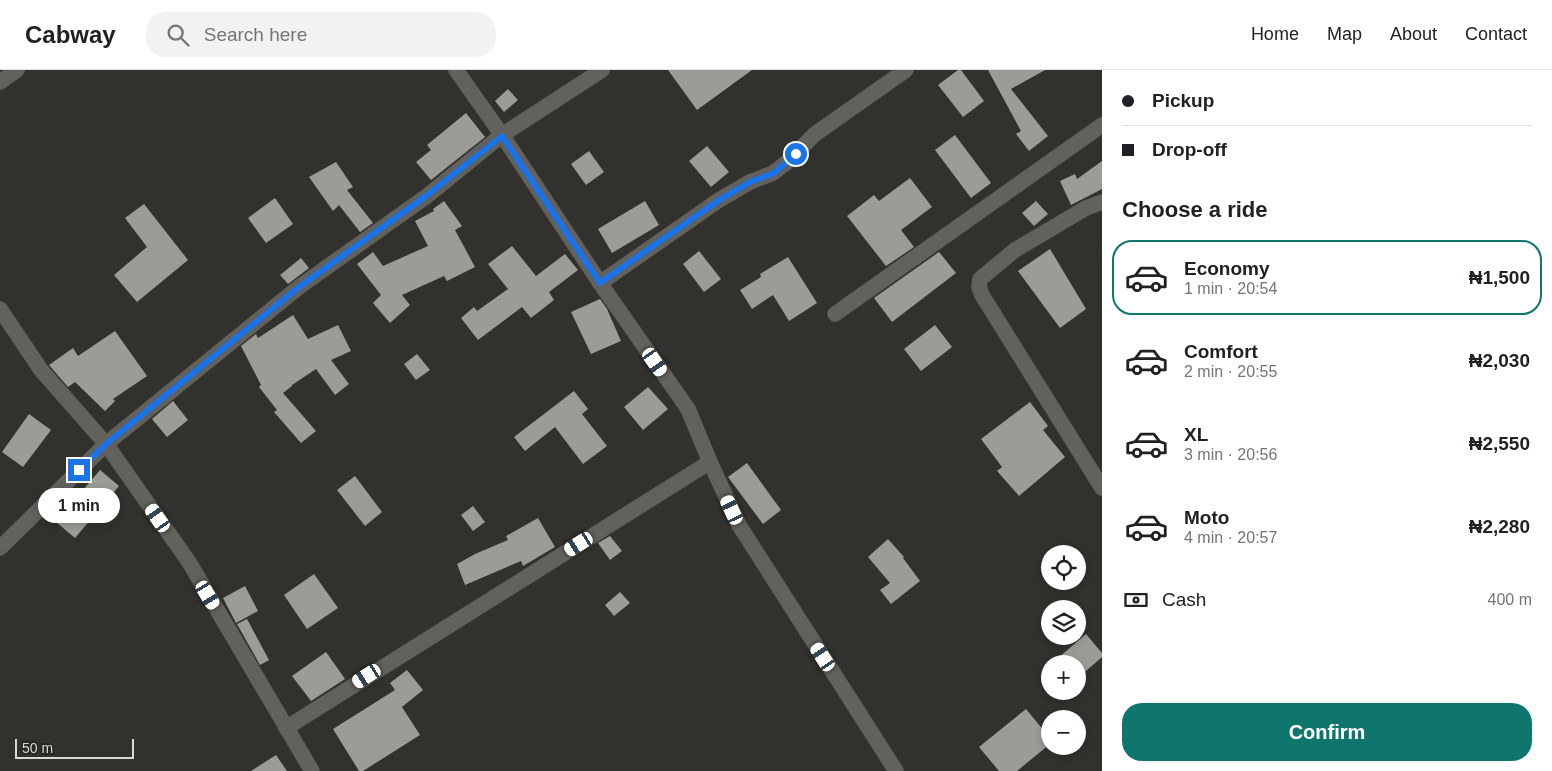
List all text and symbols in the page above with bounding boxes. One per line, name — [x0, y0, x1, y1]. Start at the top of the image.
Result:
search box — [146, 12, 496, 57]
text: Cabway — [25, 21, 116, 48]
icon: search — [164, 21, 192, 49]
text: Search here — [204, 24, 307, 45]
text: Home — [1251, 24, 1299, 44]
text: Map — [1327, 24, 1362, 44]
text: About — [1390, 24, 1437, 44]
text: Contact — [1465, 24, 1527, 44]
text: Pickup — [1152, 90, 1214, 111]
text: Drop-off — [1152, 139, 1227, 160]
route start — [785, 143, 807, 165]
text: Choose a ride — [1122, 197, 1267, 222]
icon: car — [1124, 255, 1169, 300]
text: Economy — [1184, 258, 1270, 279]
text: ₦1,500 — [1469, 267, 1530, 288]
text: 1 min · 20:54 — [1184, 280, 1277, 297]
icon: car — [1124, 338, 1169, 383]
text: Comfort — [1184, 341, 1258, 362]
car — [640, 345, 669, 379]
text: ₦2,030 — [1469, 350, 1530, 371]
text: 2 min · 20:55 — [1184, 363, 1277, 380]
icon: car — [1124, 421, 1169, 466]
text: XL — [1184, 424, 1208, 445]
text: ₦2,550 — [1469, 433, 1530, 454]
text: 3 min · 20:56 — [1184, 446, 1277, 463]
route end — [68, 459, 90, 481]
callout: 1 min — [38, 488, 120, 522]
car — [718, 493, 745, 527]
text: 1 min — [58, 497, 100, 514]
car — [143, 501, 172, 535]
icon: car — [1124, 504, 1169, 549]
text: Moto — [1184, 507, 1229, 528]
text: ₦2,280 — [1469, 516, 1530, 537]
text: 4 min · 20:57 — [1184, 529, 1277, 546]
car — [562, 530, 595, 558]
map controls — [1041, 545, 1086, 755]
button: locate — [1041, 545, 1086, 590]
car — [193, 578, 222, 612]
icon: cash — [1122, 586, 1150, 614]
text: Cash — [1162, 589, 1206, 610]
text: 400 m — [1488, 591, 1532, 608]
button: layers — [1041, 600, 1086, 645]
car — [808, 640, 837, 674]
button: + — [1041, 655, 1086, 700]
car — [350, 662, 383, 690]
button: Confirm — [1122, 703, 1532, 761]
button: − — [1041, 710, 1086, 755]
scale bar — [15, 736, 134, 759]
text: 50 m — [22, 740, 53, 756]

